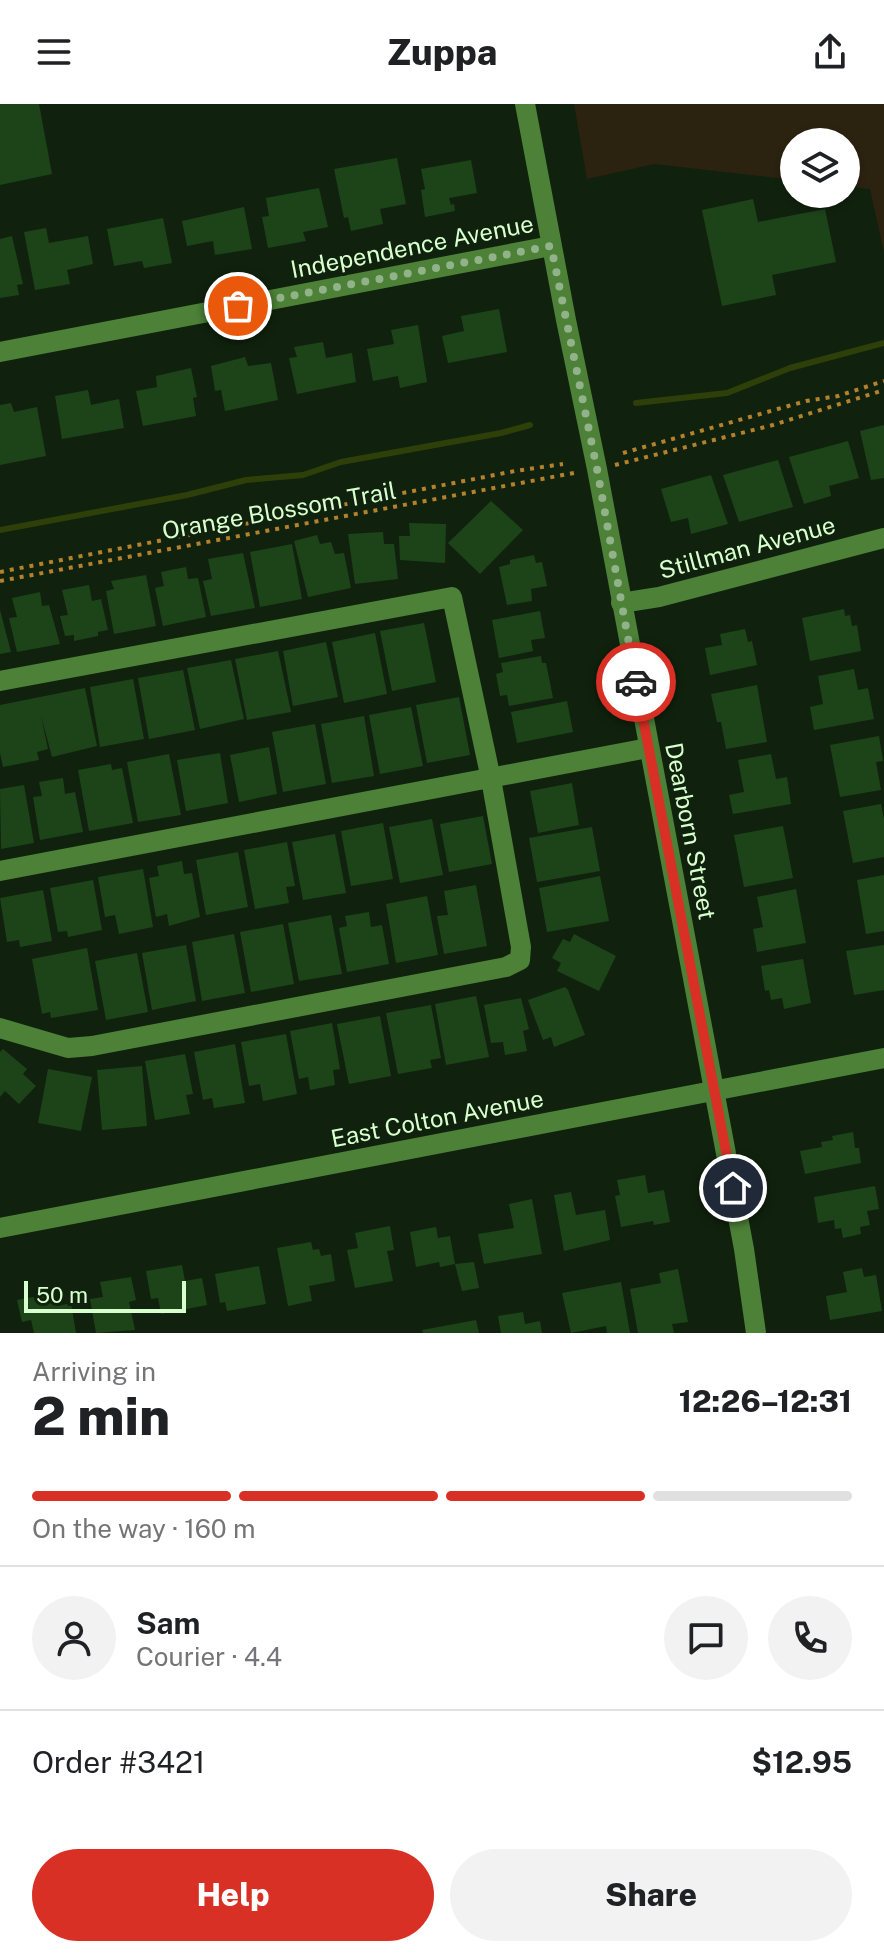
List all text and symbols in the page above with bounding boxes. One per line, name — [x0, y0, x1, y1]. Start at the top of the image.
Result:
icon: menu — [32, 30, 76, 74]
icon: share — [808, 30, 852, 74]
text: Zuppa — [387, 31, 497, 73]
map controls — [780, 128, 860, 208]
button: layers — [780, 128, 860, 208]
street label: Independence Avenue — [288, 209, 536, 283]
pin — [204, 272, 272, 340]
icon: bag — [216, 284, 260, 328]
street label: Orange Blossom Trail — [160, 476, 398, 544]
street label: Stillman Avenue — [656, 510, 838, 584]
courier — [596, 642, 676, 722]
icon: car — [614, 660, 658, 704]
street label: Dearborn Street — [660, 740, 722, 922]
street label: East Colton Avenue — [328, 1084, 546, 1152]
pin — [699, 1154, 767, 1222]
icon: home — [711, 1166, 755, 1210]
scale bar — [24, 1277, 186, 1313]
text: 50 m — [36, 1282, 88, 1308]
text: Arriving in — [32, 1356, 156, 1387]
text: 12:26–12:31 — [679, 1383, 852, 1419]
text: 2 min — [32, 1386, 170, 1447]
text: On the way · 160 m — [32, 1513, 256, 1544]
button: person — [32, 1596, 116, 1680]
button: chat — [664, 1596, 748, 1680]
button: phone — [768, 1596, 852, 1680]
text: Sam — [136, 1605, 200, 1641]
text: Courier · 4.4 — [136, 1641, 282, 1672]
text: Order #3421 — [32, 1744, 205, 1780]
text: $12.95 — [752, 1744, 852, 1780]
button: Help — [32, 1849, 434, 1941]
button: Share — [450, 1849, 852, 1941]

